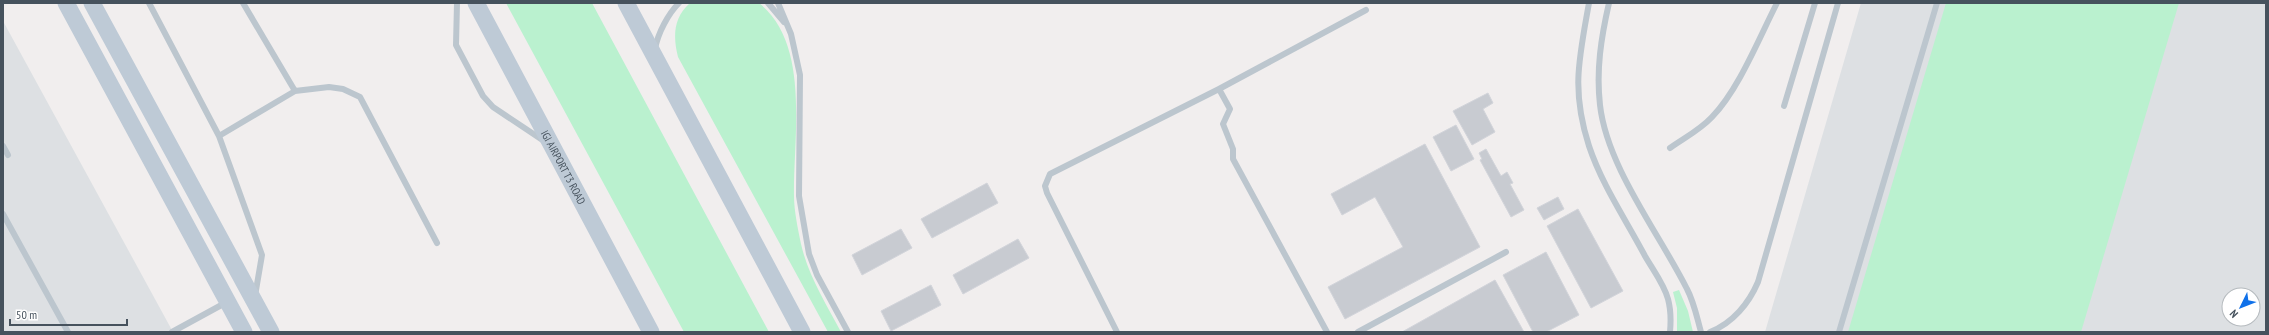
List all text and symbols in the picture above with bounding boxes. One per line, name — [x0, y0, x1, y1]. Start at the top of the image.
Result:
street label: IGI AIRPORT T3 ROAD — [538, 128, 589, 207]
north arrow — [2221, 287, 2261, 327]
scale bar — [10, 301, 127, 327]
text: 50 m — [16, 307, 37, 322]
text: N — [2227, 307, 2241, 321]

